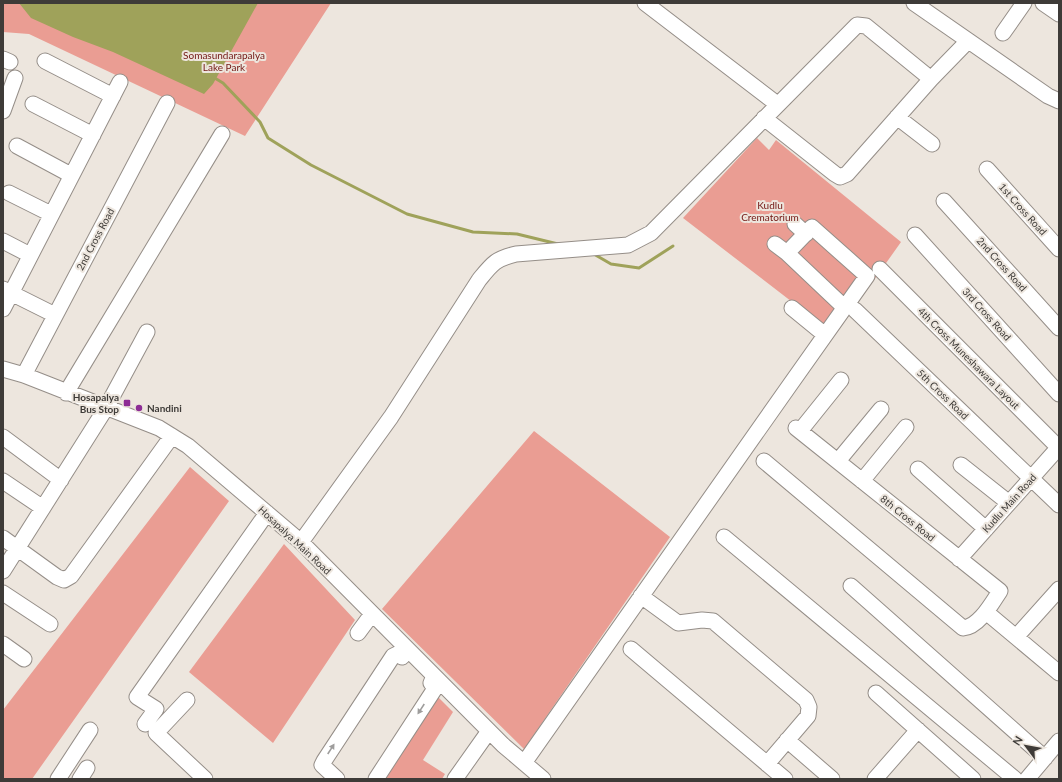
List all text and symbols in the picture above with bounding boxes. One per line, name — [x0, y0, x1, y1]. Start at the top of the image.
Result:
park label: Somasundarapalya Lake Park — [183, 49, 265, 73]
street label: 1st Cross Road — [997, 181, 1049, 237]
park label: Kudlu Crematorium — [741, 199, 799, 223]
street label: 2nd Cross Road — [74, 206, 116, 272]
street label: 2nd Cross Road — [975, 234, 1029, 294]
street label: 3rd Cross Road — [960, 285, 1014, 343]
street label: 4th Cross Muneshawara Layout — [916, 305, 1023, 412]
street label: 5th Cross Road — [915, 367, 971, 421]
place label: Hosapalya Bus Stop — [73, 391, 119, 415]
marker: Hosapalya Bus Stop — [122, 398, 132, 408]
place label: Nandini — [147, 402, 182, 414]
marker: Nandini — [134, 403, 144, 413]
street label: Kudlu Main Road — [979, 471, 1039, 535]
street label: 8th Cross Road — [878, 492, 938, 544]
street label: Hosapalya Main Road — [256, 503, 334, 577]
one-way arrow — [418, 703, 425, 715]
north arrow — [1006, 726, 1046, 766]
text: N — [1009, 733, 1025, 747]
one-way arrow — [328, 743, 335, 755]

